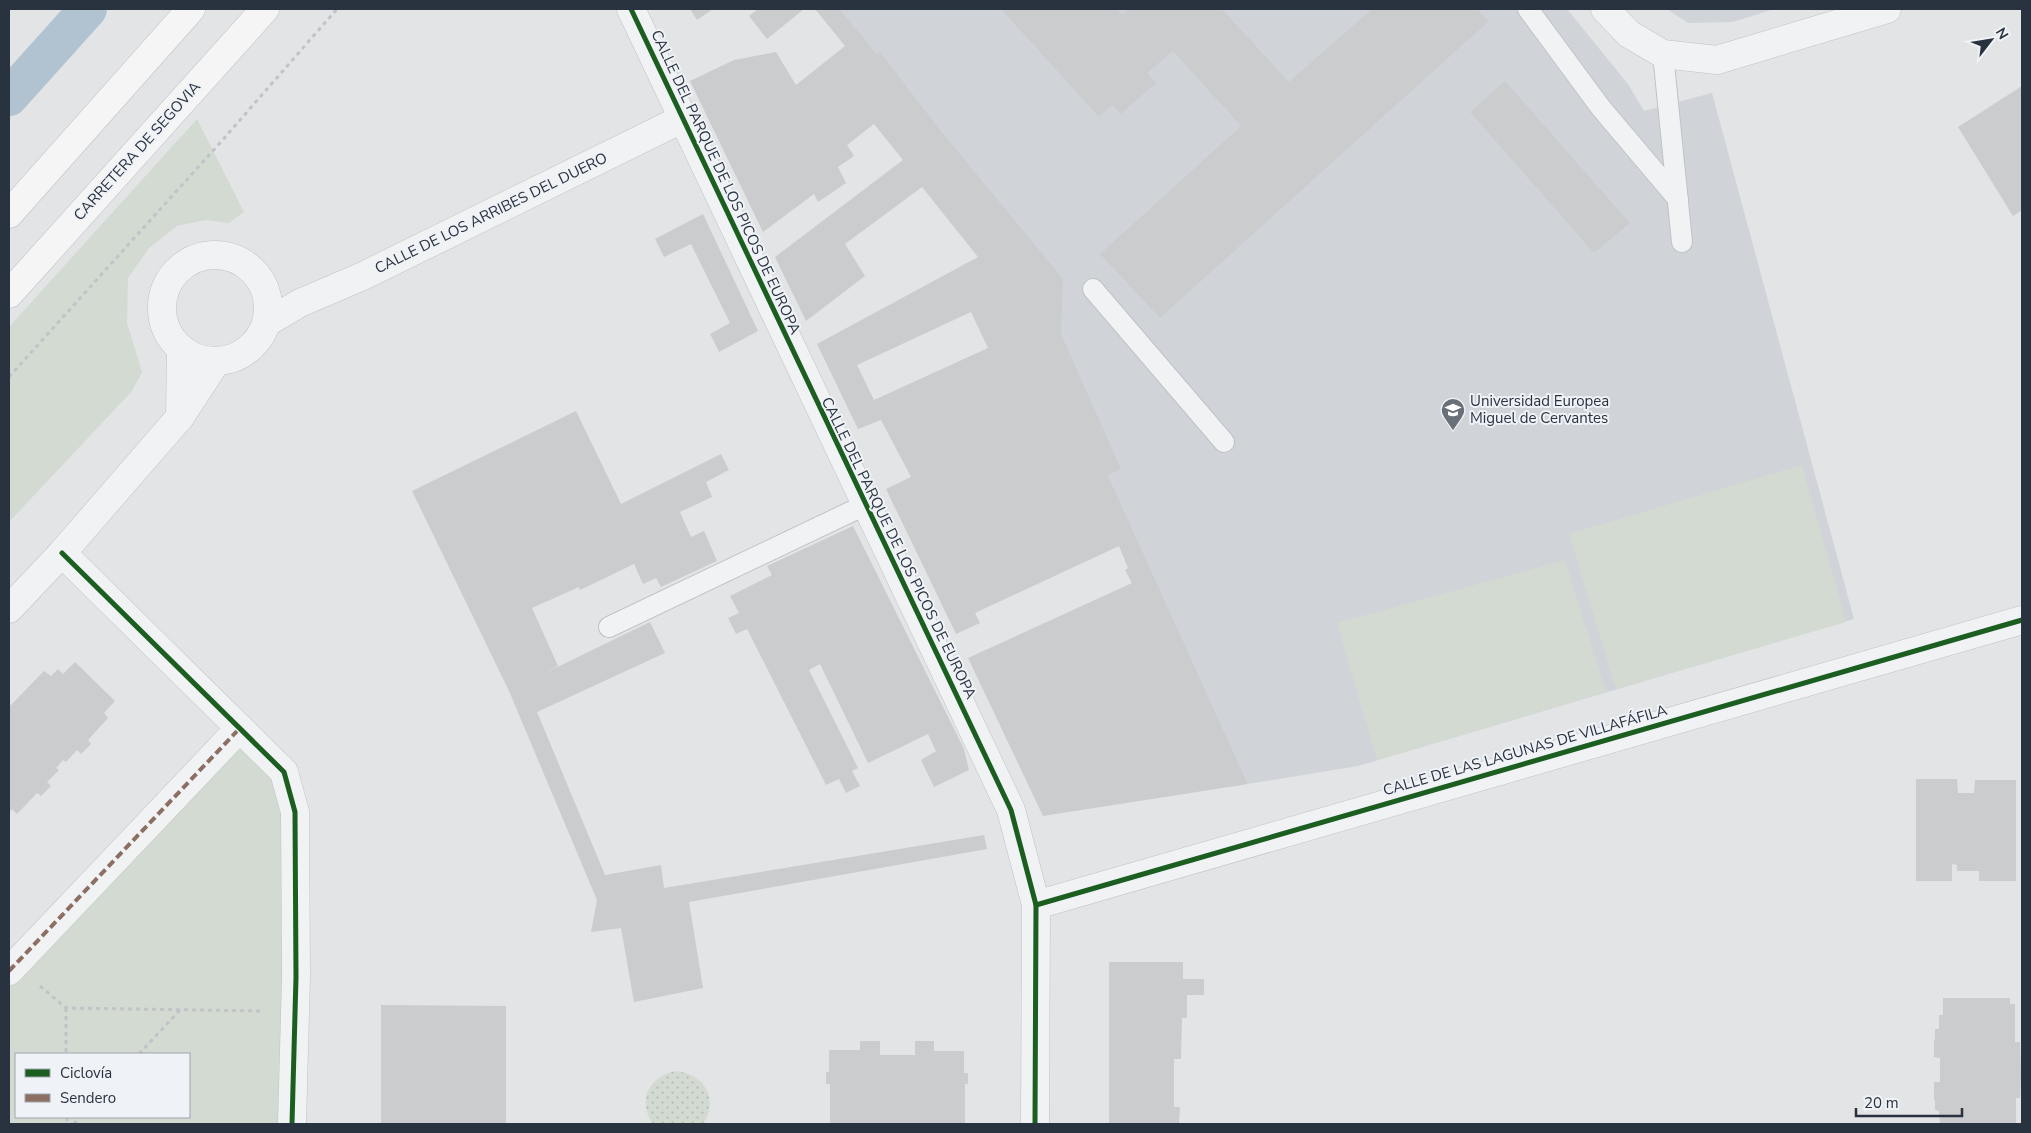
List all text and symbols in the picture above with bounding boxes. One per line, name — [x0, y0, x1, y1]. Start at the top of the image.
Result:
north arrow — [1966, 15, 2016, 65]
text: N — [1991, 24, 2013, 43]
street label: CALLE DEL PARQUE DE LOS PICOS DE EUROPA — [646, 27, 806, 338]
street label: CARRETERA DE SEGOVIA — [69, 77, 205, 225]
street label: CALLE DE LOS ARRIBES DEL DUERO — [371, 148, 611, 278]
place label: Universidad Europea Miguel de Cervantes — [1470, 391, 1609, 428]
street label: CALLE DEL PARQUE DE LOS PICOS DE EUROPA — [817, 394, 981, 702]
school or university icon: Universidad Europea Miguel de Cervantes — [1440, 397, 1466, 431]
street label: CALLE DE LAS LAGUNAS DE VILLAFÁFILA — [1381, 700, 1669, 800]
legend — [15, 1053, 190, 1118]
text: Ciclovía — [60, 1063, 112, 1083]
scale bar — [1856, 1086, 1962, 1118]
text: Sendero — [60, 1088, 116, 1108]
text: 20 m — [1864, 1093, 1899, 1113]

